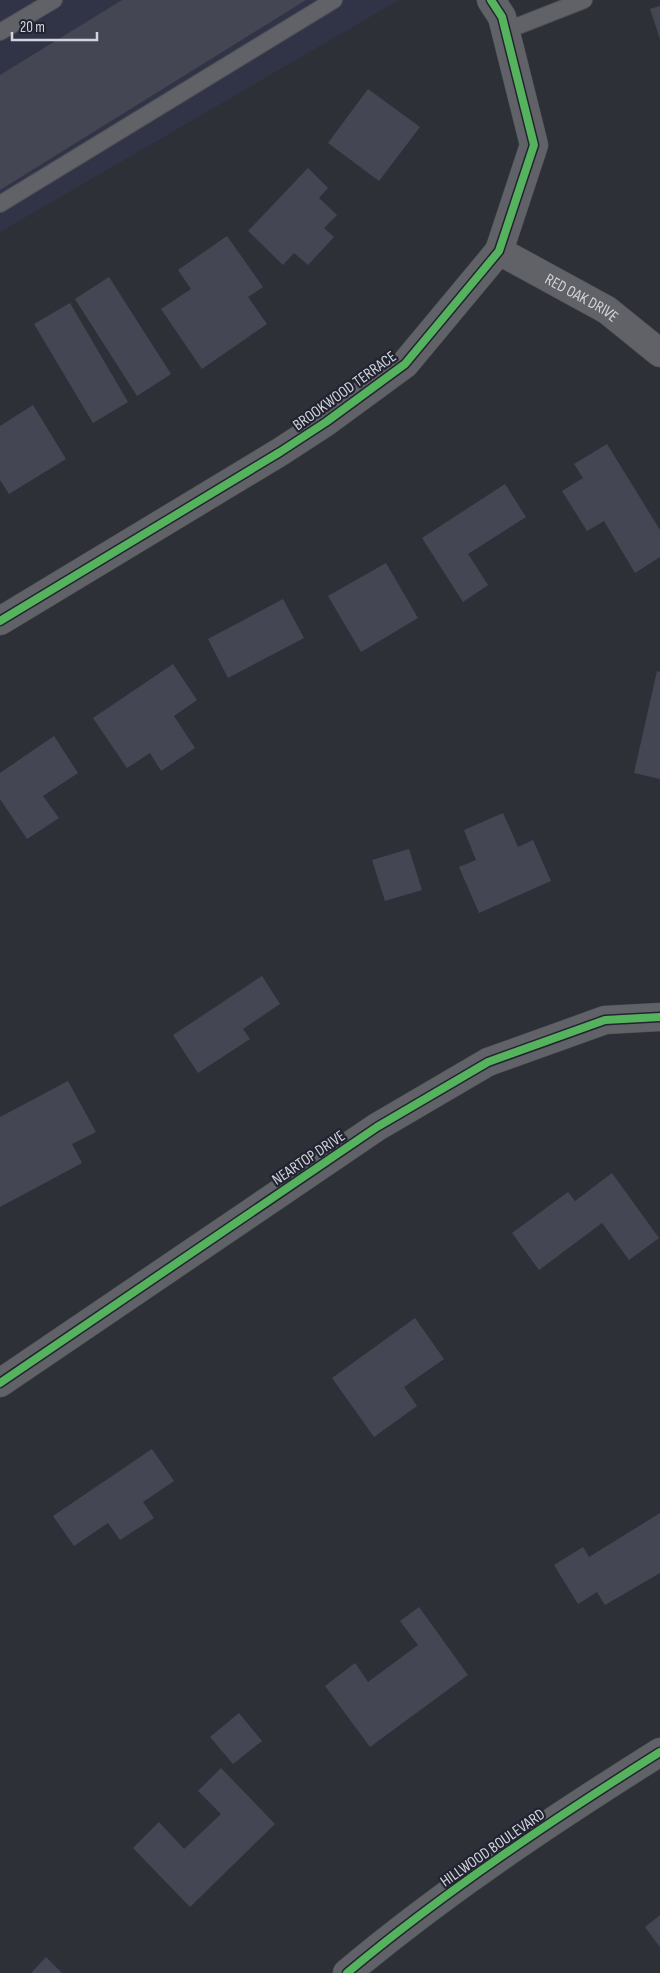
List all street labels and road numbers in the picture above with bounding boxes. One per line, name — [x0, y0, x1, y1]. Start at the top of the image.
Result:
street label: RED OAK DRIVE — [541, 270, 622, 326]
street label: BROOKWOOD TERRACE — [290, 347, 400, 435]
street label: NEARTOP DRIVE — [269, 1127, 349, 1190]
street label: HILLWOOD BOULEVARD — [437, 1805, 549, 1891]

